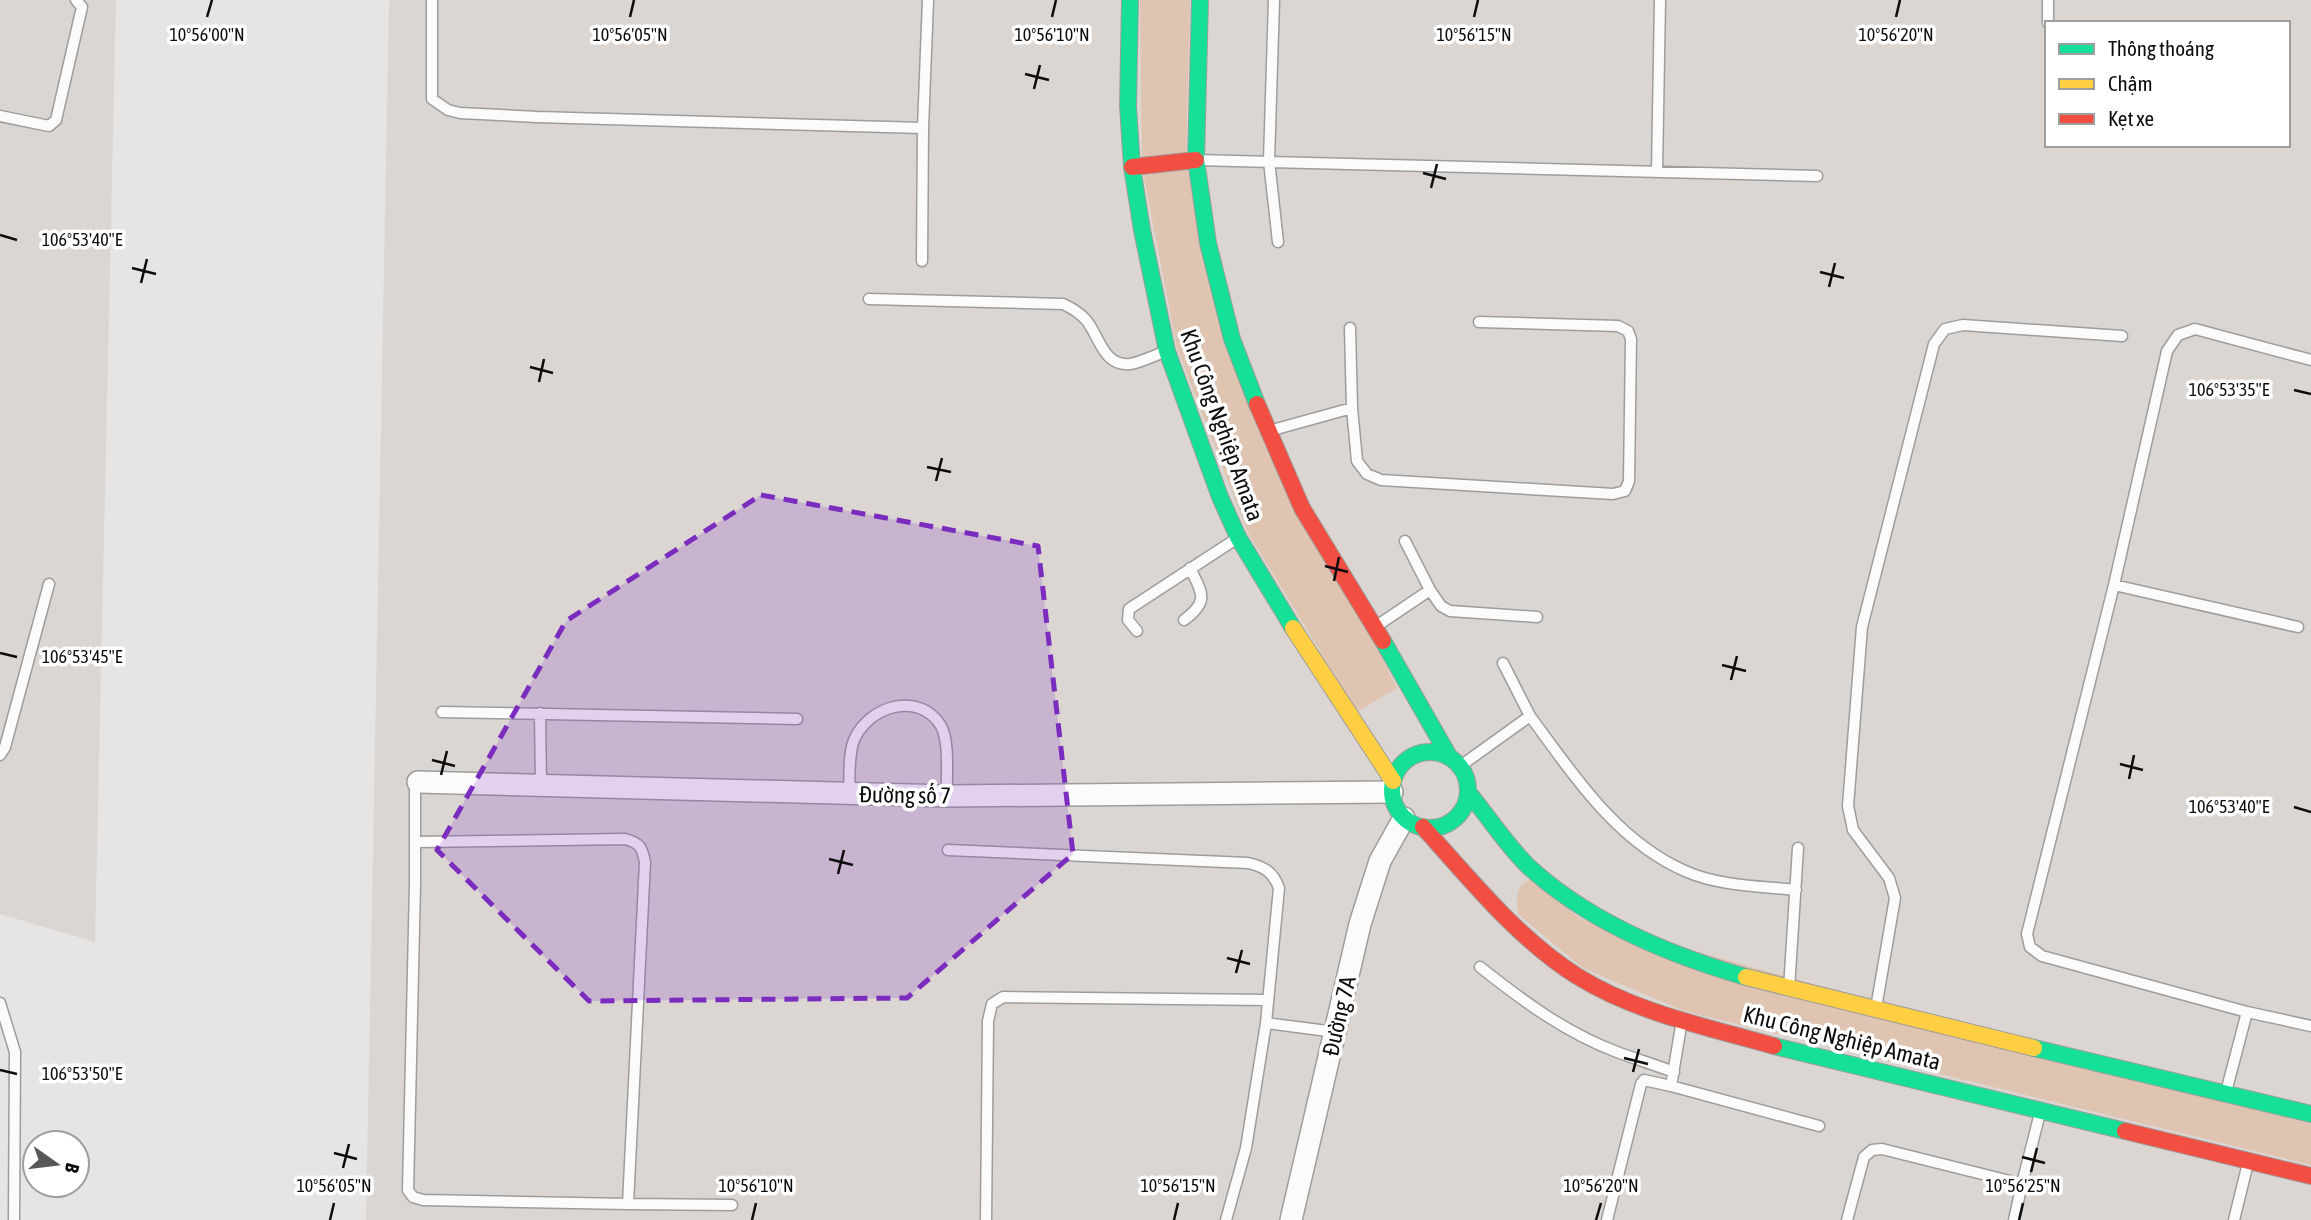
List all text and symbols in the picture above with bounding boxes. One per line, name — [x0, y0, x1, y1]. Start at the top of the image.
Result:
legend — [2045, 21, 2290, 147]
text: 10°56'00"N — [169, 24, 245, 45]
text: 10°56'05"N — [592, 24, 668, 45]
text: 10°56'10"N — [1014, 24, 1090, 45]
text: 10°56'15"N — [1436, 24, 1512, 45]
text: 10°56'20"N — [1858, 24, 1934, 45]
text: Thông thoáng — [2108, 36, 2214, 60]
text: Chậm — [2108, 71, 2153, 95]
text: Kẹt xe — [2108, 106, 2154, 130]
text: 106°53'40"E — [42, 229, 123, 250]
street label: Khu Công Nghiệp Amata — [1175, 326, 1269, 524]
text: 106°53'35"E — [2189, 379, 2270, 400]
text: 106°53'45"E — [42, 646, 123, 667]
street label: Đường số 7 — [859, 781, 951, 809]
text: 106°53'40"E — [2189, 796, 2270, 817]
street label: Đường 7A — [1317, 973, 1361, 1058]
street label: Khu Công Nghiệp Amata — [1741, 1001, 1943, 1075]
text: 106°53'50"E — [42, 1063, 123, 1084]
north arrow — [21, 1129, 91, 1199]
text: B — [61, 1161, 84, 1175]
text: 10°56'05"N — [296, 1175, 372, 1196]
text: 10°56'10"N — [718, 1175, 794, 1196]
text: 10°56'15"N — [1140, 1175, 1216, 1196]
text: 10°56'20"N — [1563, 1175, 1639, 1196]
text: 10°56'25"N — [1985, 1175, 2061, 1196]

